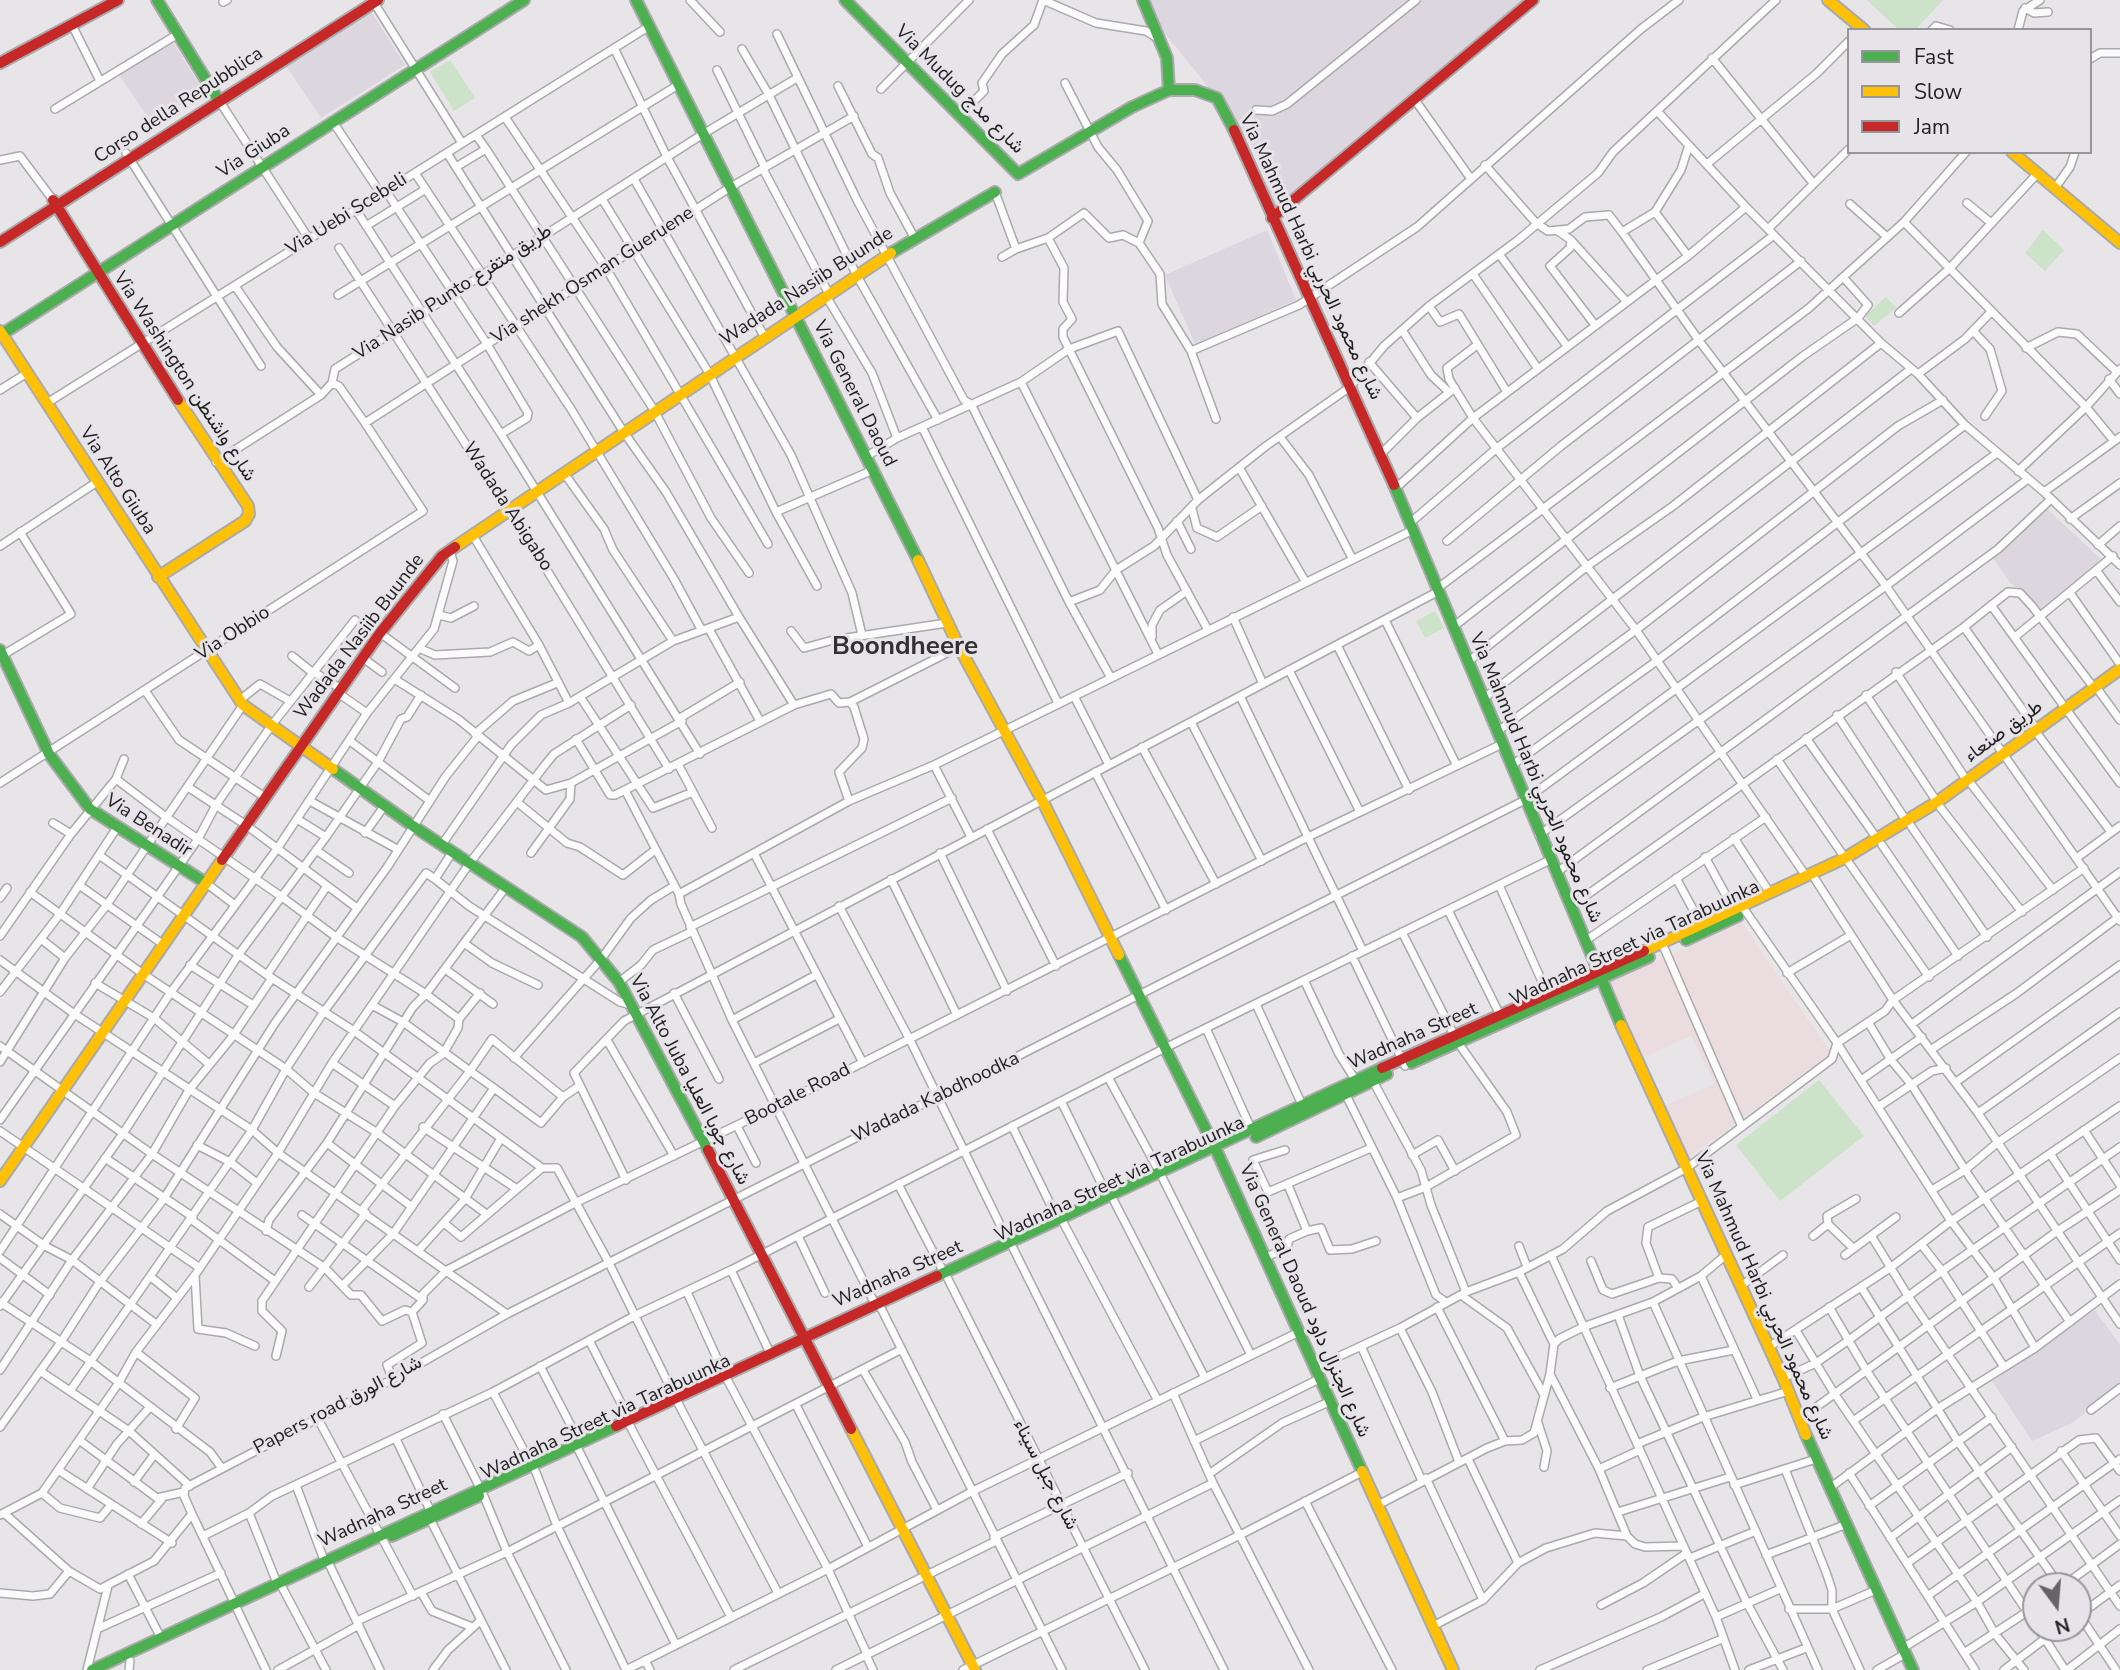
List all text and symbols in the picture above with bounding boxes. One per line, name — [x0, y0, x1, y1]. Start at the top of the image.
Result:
street label: Via Mudug شارع مدج — [890, 21, 1028, 159]
legend — [1847, 28, 2092, 154]
street label: Corso della Repubblica — [90, 43, 268, 169]
text: Fast — [1914, 43, 1954, 71]
text: Slow — [1914, 78, 1962, 106]
street label: Via Mahmud Harbi شارع محمود الحربي — [1234, 110, 1386, 404]
text: Jam — [1914, 113, 1950, 141]
street label: Via Giuba — [213, 120, 295, 184]
street label: Via Uebi Scebeli — [282, 169, 412, 261]
street label: Via shekh Osman Gueruene — [488, 202, 698, 350]
street label: Via Nasib Punto طريق متفرع — [349, 220, 557, 366]
street label: Wadada Nasiib Buunde — [716, 223, 898, 351]
street label: Via Washington شارع واشنطن — [108, 268, 260, 486]
street label: Via General Daoud — [807, 317, 901, 471]
street label: Via Alto Giuba — [74, 423, 160, 539]
street label: Wadada Abigabo — [457, 438, 557, 576]
street label: Wadada Nasiib Buunde — [290, 550, 430, 724]
street label: Via Obbio — [192, 602, 274, 666]
street label: Via Mahmud Harbi شارع محمود الحربي — [1463, 629, 1607, 927]
district label: Boondheere — [832, 632, 978, 664]
street label: طريق صنعاء — [1960, 696, 2048, 768]
street label: Via Benadir — [100, 790, 196, 862]
street label: Wadnaha Street via Tarabuunka — [1506, 876, 1764, 1012]
street label: Via Alto Juba شارع جوبا العليا — [624, 971, 754, 1189]
street label: Wadnaha Street — [1345, 998, 1481, 1076]
street label: Wadada Kabdhoodka — [848, 1048, 1024, 1148]
street label: Bootale Road — [741, 1059, 855, 1131]
street label: Wadnaha Street via Tarabuunka — [991, 1112, 1249, 1248]
street label: Via Mahmud Harbi شارع محمود الحربي — [1689, 1148, 1837, 1444]
street label: Via General Daoud شارع الجنرال داود — [1233, 1161, 1375, 1441]
street label: Wadnaha Street — [830, 1236, 966, 1314]
street label: Wadnaha Street via Tarabuunka — [477, 1350, 735, 1486]
street label: Papers road شارع الورق — [250, 1352, 426, 1460]
street label: شارع جبل سيناء — [1007, 1416, 1083, 1534]
street label: Wadnaha Street — [315, 1474, 451, 1554]
north arrow — [2022, 1572, 2092, 1642]
text: N — [2052, 1611, 2073, 1640]

